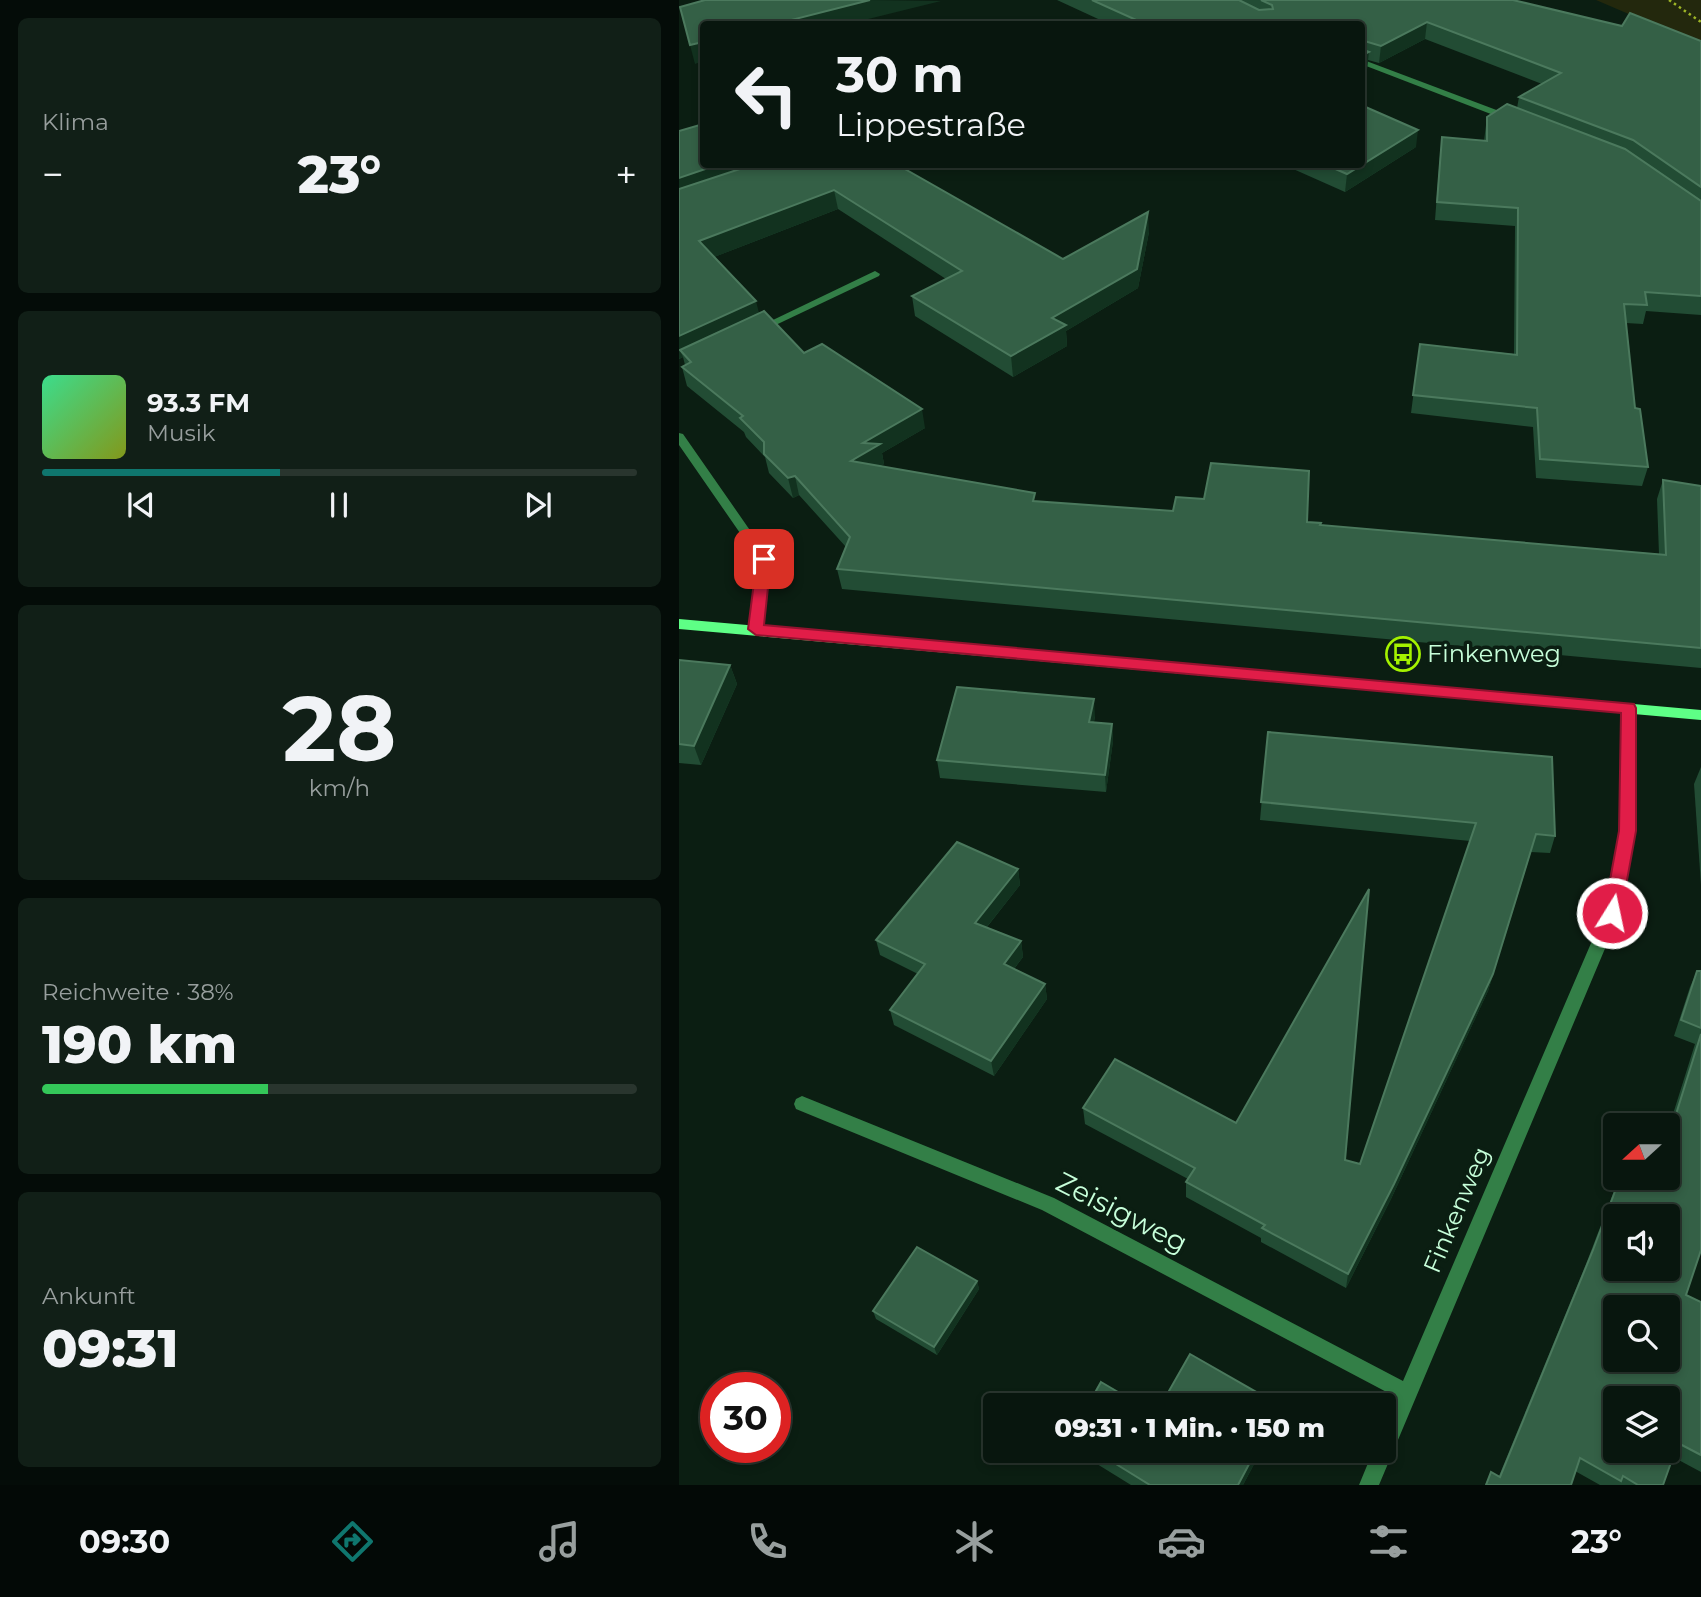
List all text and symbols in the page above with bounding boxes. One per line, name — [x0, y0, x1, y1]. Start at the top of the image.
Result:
text: 30 m — [836, 45, 964, 104]
icon: left — [721, 49, 812, 140]
text: Lippestraße — [836, 105, 1026, 144]
text: Klima — [42, 108, 109, 136]
text: 23° — [298, 143, 381, 206]
text: − — [42, 151, 64, 198]
text: + — [615, 151, 637, 198]
text: 93.3 FM — [147, 387, 250, 419]
text: Musik — [147, 419, 216, 447]
icon: previous — [122, 486, 160, 524]
icon: pause — [320, 486, 358, 524]
icon: next — [519, 486, 557, 524]
pin — [734, 529, 794, 589]
icon: arrive — [745, 540, 783, 578]
bus stop icon: Finkenweg — [1384, 635, 1422, 673]
place label: Finkenweg — [1427, 639, 1561, 668]
text: 28 — [283, 673, 396, 784]
text: km/h — [309, 774, 370, 802]
position arrow — [1575, 876, 1649, 950]
text: Reichweite · 38% — [42, 978, 234, 1006]
text: 190 km — [42, 1013, 237, 1076]
north arrow — [1603, 1113, 1680, 1190]
map controls — [1603, 1113, 1680, 1463]
street label: Finkenweg — [1417, 1143, 1496, 1277]
street label: Zeisigweg — [1051, 1164, 1193, 1260]
button: sound — [1603, 1204, 1680, 1281]
text: Ankunft — [42, 1282, 136, 1310]
button: search — [1603, 1295, 1680, 1372]
text: 09:31 — [42, 1317, 179, 1380]
speed limit sign: 30 — [700, 1372, 791, 1463]
button: layers — [1603, 1386, 1680, 1463]
text: 09:31 · 1 Min. · 150 m — [1054, 1412, 1325, 1444]
icon: directions — [328, 1517, 377, 1566]
icon: music — [535, 1517, 584, 1566]
icon: phone — [743, 1517, 792, 1566]
icon: climate — [950, 1517, 999, 1566]
icon: car — [1157, 1517, 1206, 1566]
icon: filters — [1364, 1517, 1413, 1566]
text: 09:30 — [79, 1522, 170, 1561]
text: 23° — [1571, 1522, 1622, 1561]

